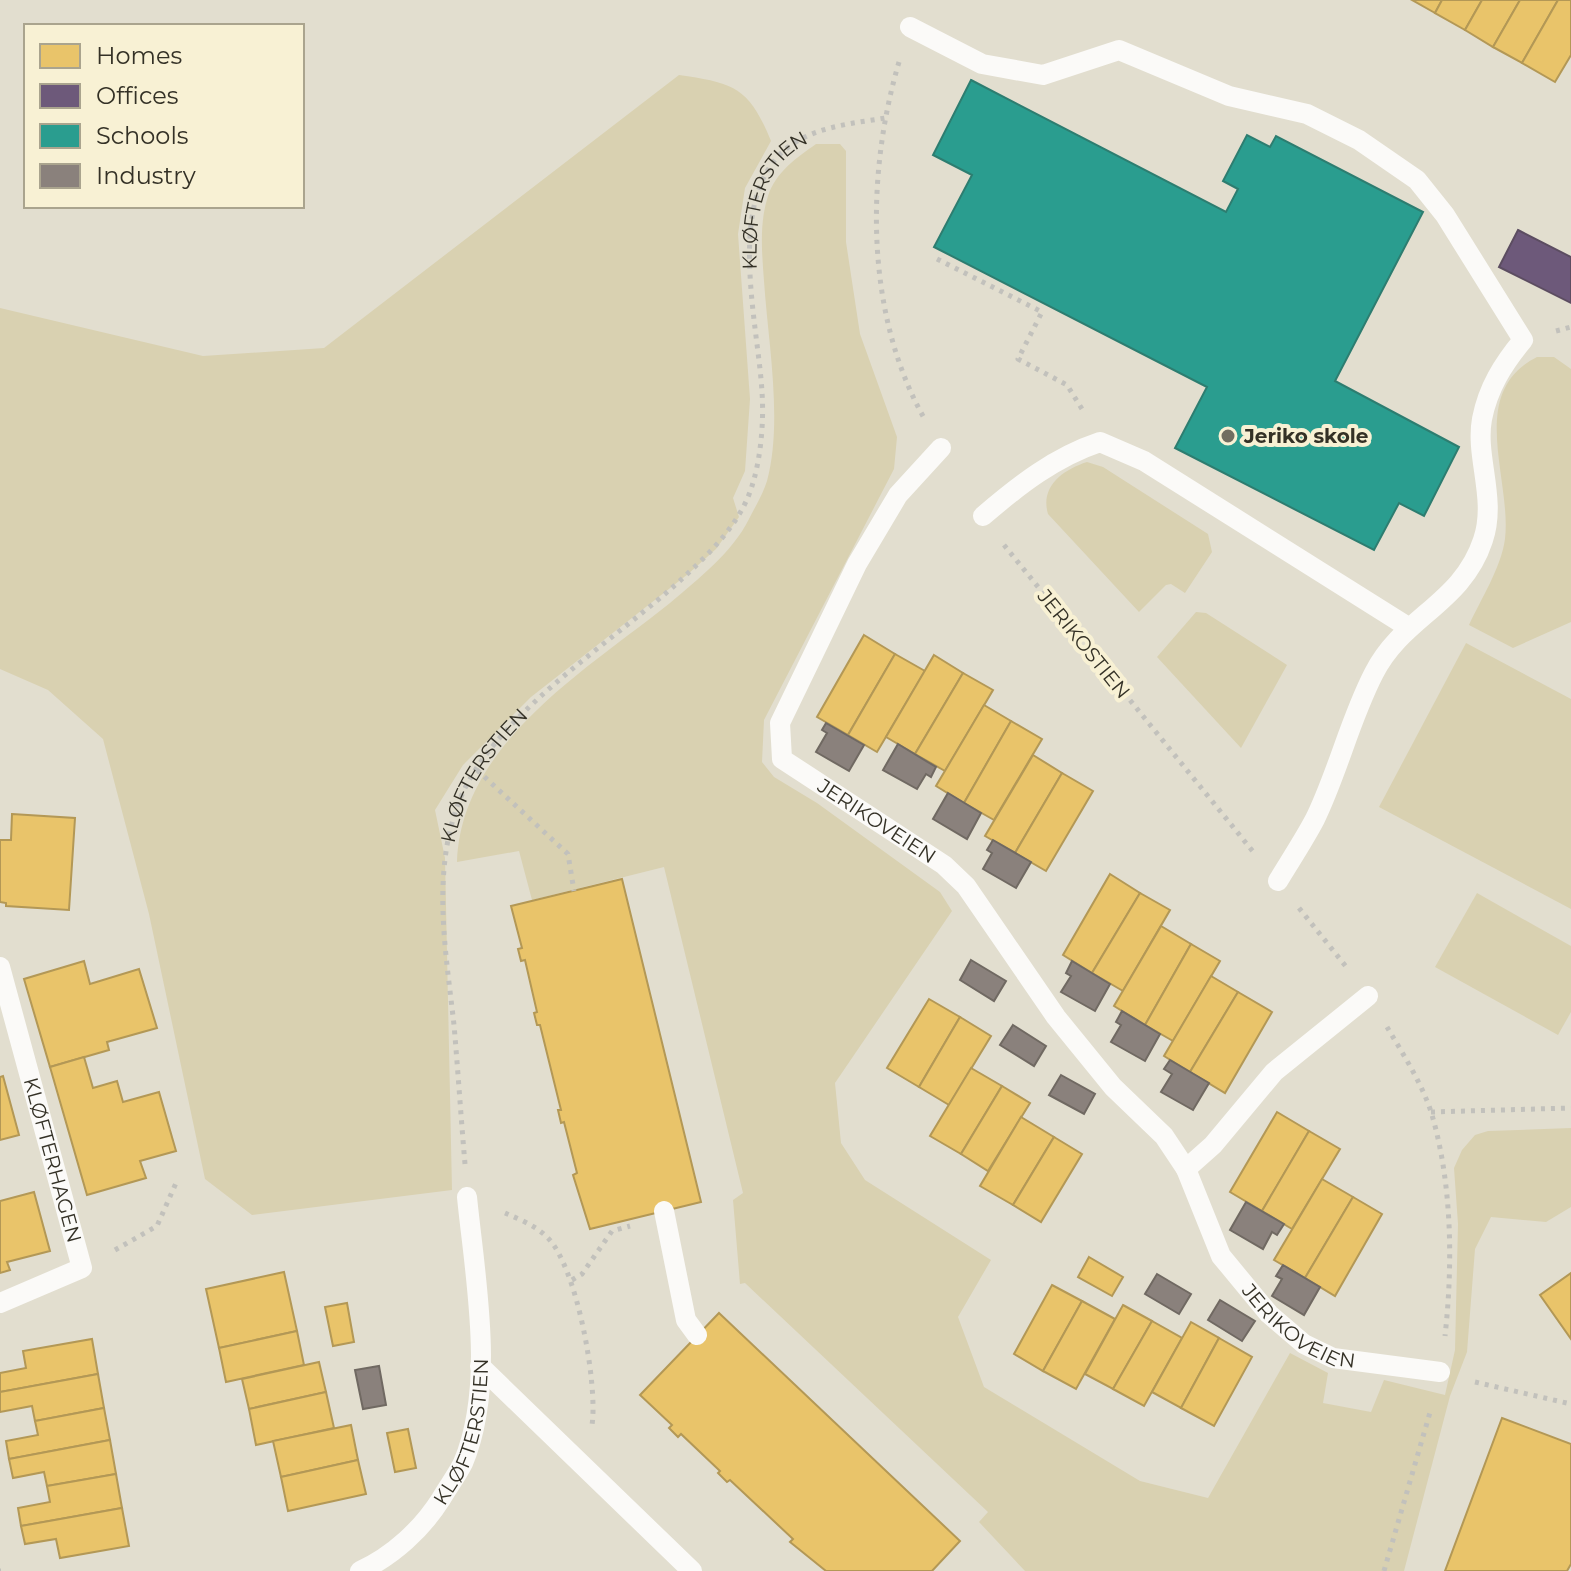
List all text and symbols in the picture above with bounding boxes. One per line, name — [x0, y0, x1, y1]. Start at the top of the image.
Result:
legend — [24, 24, 304, 208]
text: Homes — [96, 41, 182, 70]
text: Offices — [96, 81, 178, 110]
text: Schools — [96, 121, 189, 150]
street label: KLØFTERSTIEN — [737, 126, 811, 270]
text: Industry — [96, 161, 196, 190]
place label: Jeriko skole — [1243, 424, 1368, 448]
marker: Jeriko skole — [1219, 427, 1237, 445]
street label: JERIKOSTIEN — [1032, 584, 1135, 703]
street label: KLØFTERSTIEN — [436, 703, 533, 845]
street label: JERIKOVEIEN — [812, 773, 941, 868]
street label: KLØFTERHAGEN — [19, 1075, 87, 1245]
street label: JERIKOVEIEN — [1236, 1278, 1357, 1373]
street label: KLØFTERSTIEN — [428, 1358, 493, 1509]

